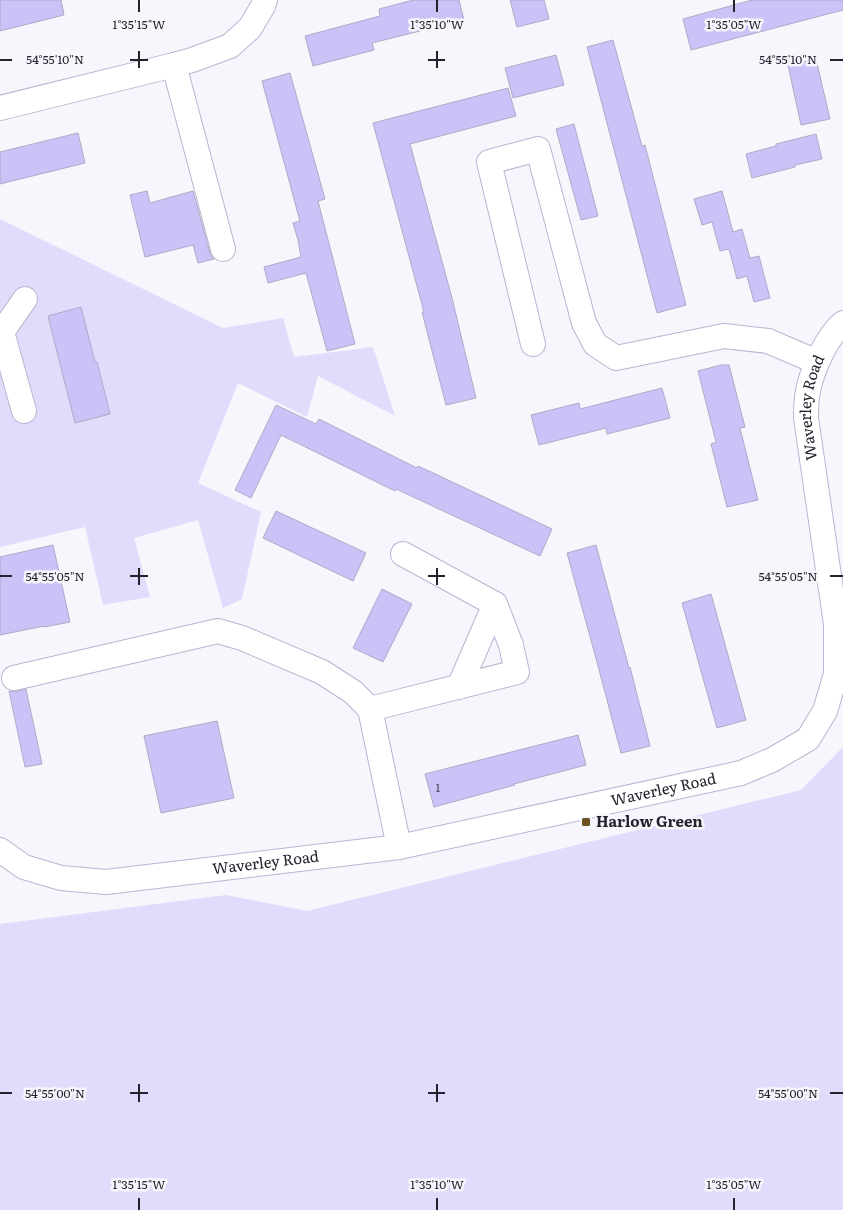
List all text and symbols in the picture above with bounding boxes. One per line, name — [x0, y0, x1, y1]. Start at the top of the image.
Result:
text: 1°35'15"W — [113, 15, 165, 33]
text: 1°35'10"W — [410, 15, 464, 33]
text: 1°35'05"W — [707, 15, 761, 33]
text: 54°55'10"N — [26, 50, 84, 68]
text: 54°55'10"N — [759, 50, 817, 68]
street label: Waverley Road — [793, 350, 829, 462]
text: 54°55'05"N — [25, 567, 85, 585]
text: 54°55'05"N — [758, 567, 818, 585]
street label: Waverley Road — [608, 766, 718, 811]
house number: 1 — [436, 778, 441, 796]
place label: Harlow Green — [596, 809, 703, 832]
marker: Harlow Green — [580, 816, 592, 828]
street label: Waverley Road — [211, 844, 320, 879]
text: 54°55'00"N — [25, 1084, 85, 1102]
text: 54°55'00"N — [758, 1084, 818, 1102]
text: 1°35'15"W — [113, 1175, 165, 1193]
text: 1°35'10"W — [410, 1175, 464, 1193]
text: 1°35'05"W — [707, 1175, 761, 1193]

